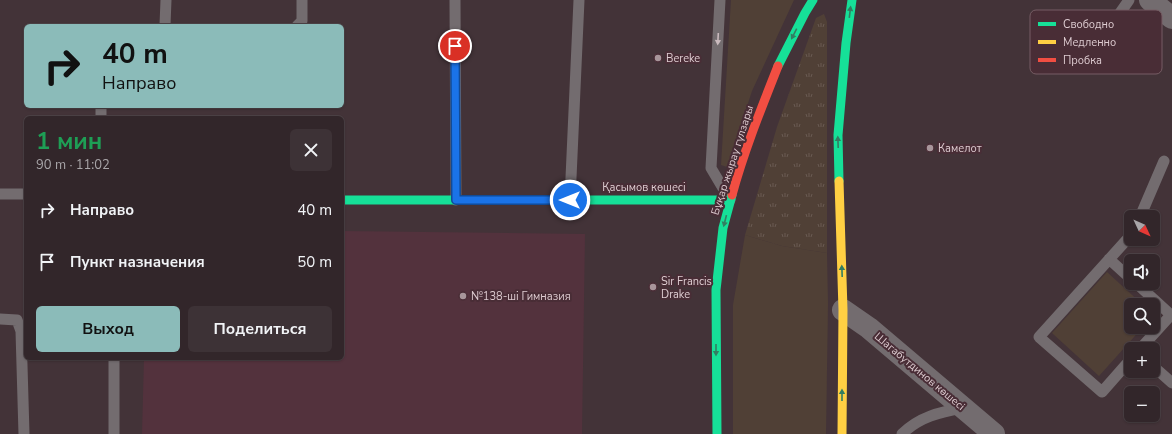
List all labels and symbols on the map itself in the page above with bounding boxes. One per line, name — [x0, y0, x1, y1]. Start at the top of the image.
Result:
one-way arrow — [847, 6, 853, 18]
legend — [1030, 10, 1162, 74]
text: Свободно — [1063, 17, 1114, 32]
one-way arrow — [791, 28, 797, 40]
pin — [438, 29, 472, 63]
one-way arrow — [714, 33, 721, 45]
text: Медленно — [1063, 35, 1116, 50]
place label: Bereke — [666, 51, 700, 66]
marker: Bereke — [653, 53, 663, 63]
text: Пробка — [1063, 53, 1102, 68]
street label: Бұқар жырау гүлзары — [708, 103, 757, 217]
one-way arrow — [835, 135, 841, 148]
place label: Камелот — [938, 141, 982, 156]
marker: Камелот — [925, 143, 935, 153]
position arrow — [549, 179, 591, 221]
street label: Қасымов көшесі — [602, 180, 686, 195]
north arrow — [1124, 210, 1160, 246]
one-way arrow — [722, 215, 728, 227]
one-way arrow — [838, 265, 845, 277]
place label: Sir Francis Drake — [661, 274, 712, 302]
marker: Sir Francis Drake — [648, 282, 658, 292]
place label: №138-ші Гимназия — [471, 289, 571, 304]
marker: №138-ші Гимназия — [458, 291, 468, 301]
street label: Шагабутдинов көшесі — [871, 329, 968, 414]
one-way arrow — [713, 344, 719, 357]
one-way arrow — [839, 388, 845, 401]

